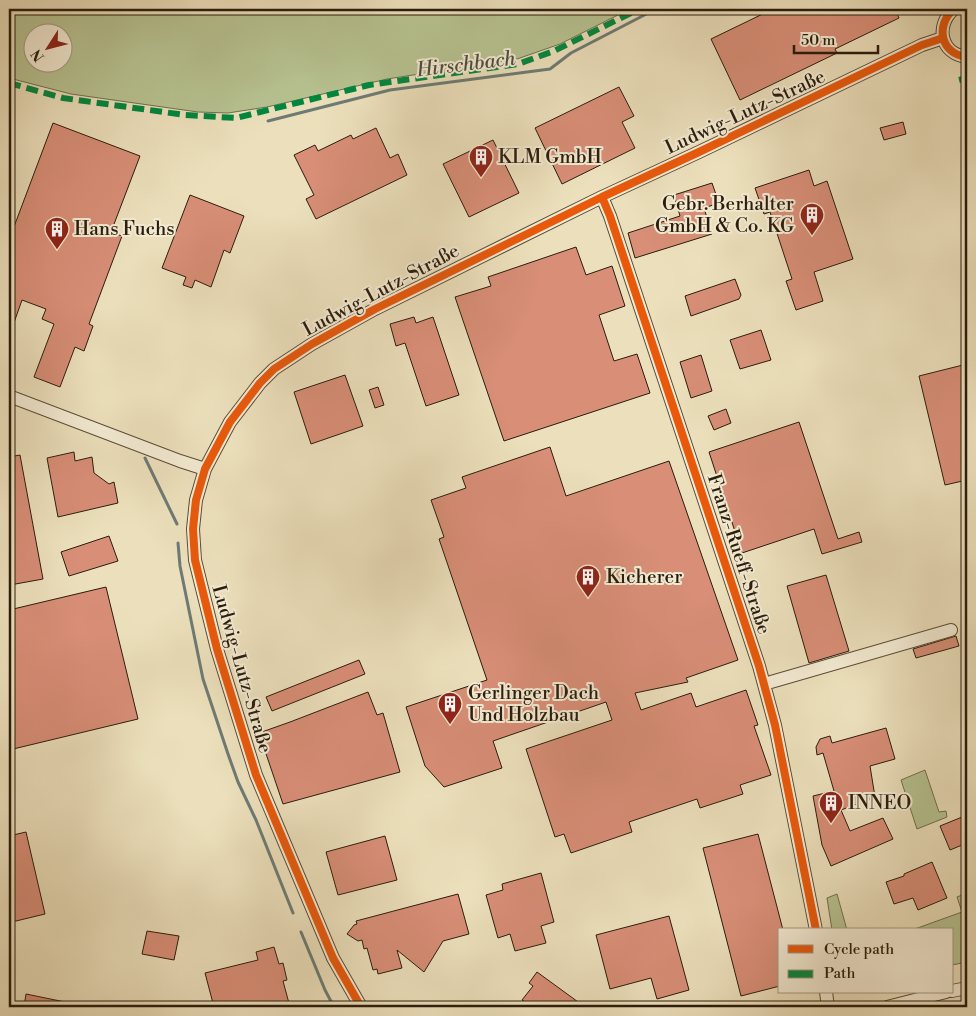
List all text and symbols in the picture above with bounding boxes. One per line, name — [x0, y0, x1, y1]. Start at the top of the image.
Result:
north arrow — [22, 22, 72, 72]
scale bar — [794, 22, 877, 54]
text: 50 m — [801, 31, 835, 50]
text: N — [28, 45, 49, 65]
water label: Hirschbach — [414, 46, 518, 84]
street label: Ludwig-Lutz-Straße — [661, 64, 829, 160]
building icon: KLM GmbH — [468, 144, 494, 178]
place label: KLM GmbH — [498, 145, 602, 169]
place label: Gebr. Berhalter GmbH & Co. KG — [655, 192, 794, 238]
building icon: Gebr. Berhalter GmbH & Co. KG — [799, 202, 825, 236]
building icon: Hans Fuchs — [44, 216, 70, 250]
place label: Hans Fuchs — [74, 217, 175, 241]
street label: Ludwig-Lutz-Straße — [299, 239, 463, 341]
street label: Franz-Rueff-Straße — [702, 471, 776, 637]
building icon: Kicherer — [575, 564, 601, 598]
place label: Kicherer — [606, 565, 682, 589]
street label: Ludwig-Lutz-Straße — [206, 582, 278, 756]
place label: Gerlinger Dach Und Holzbau — [468, 681, 599, 727]
building icon: Gerlinger Dach Und Holzbau — [437, 691, 463, 725]
building icon: INNEO — [818, 790, 844, 824]
place label: INNEO — [848, 791, 911, 815]
legend — [778, 928, 954, 994]
text: Cycle path — [824, 940, 894, 959]
text: Path — [824, 964, 856, 983]

